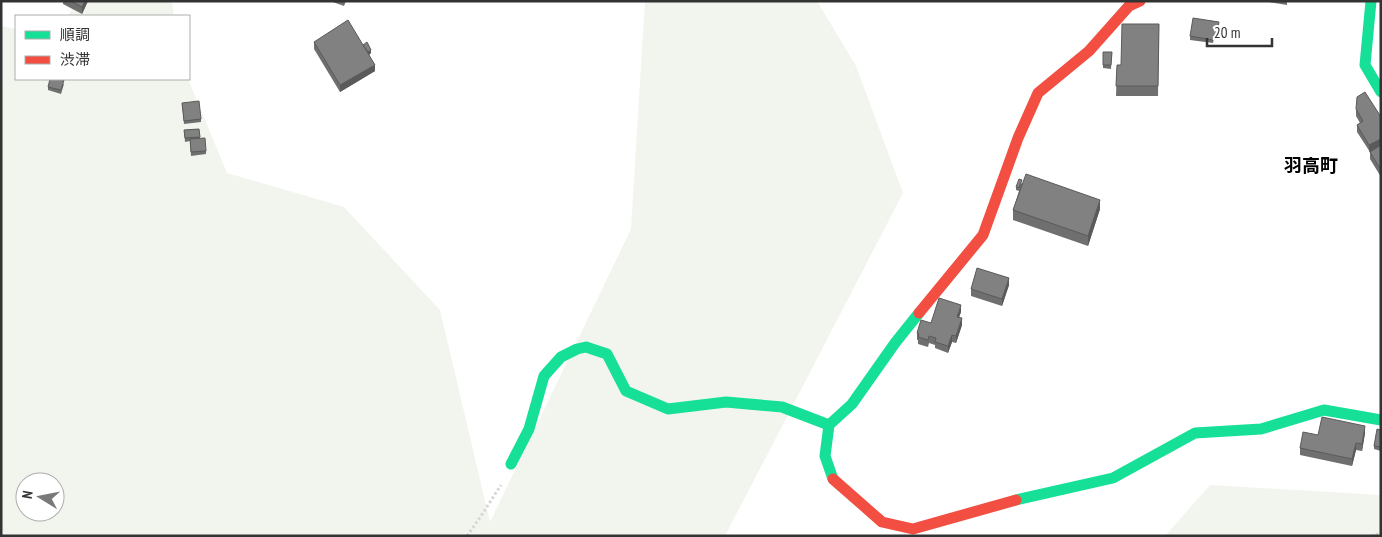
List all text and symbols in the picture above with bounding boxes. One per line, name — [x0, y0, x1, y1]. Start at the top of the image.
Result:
legend — [15, 15, 190, 80]
scale bar — [1207, 15, 1272, 47]
text: 20 m — [1214, 23, 1240, 42]
text: 順調 — [60, 25, 90, 44]
text: 渋滞 — [60, 50, 90, 69]
district label: 羽高町 — [1284, 154, 1338, 177]
north arrow — [15, 472, 65, 522]
text: N — [18, 489, 37, 500]

